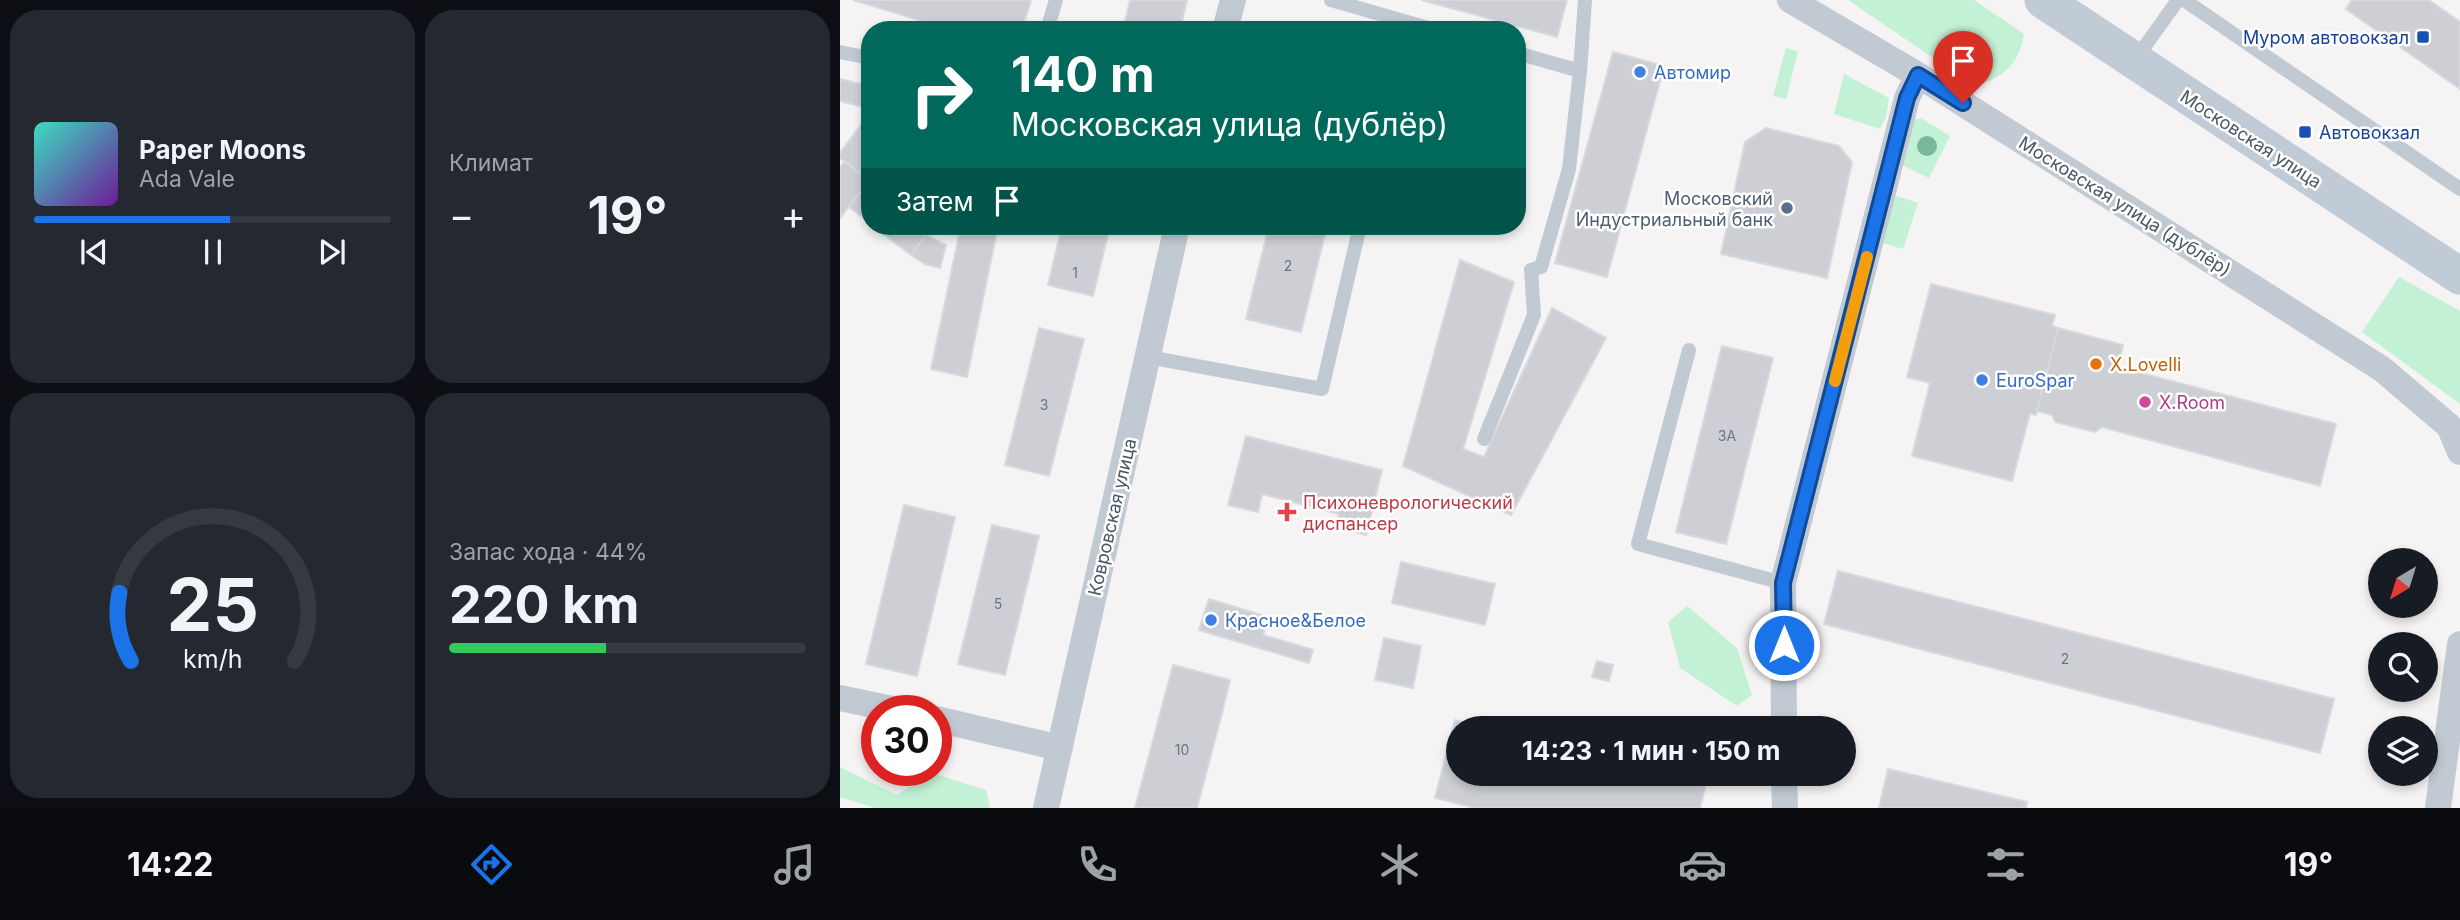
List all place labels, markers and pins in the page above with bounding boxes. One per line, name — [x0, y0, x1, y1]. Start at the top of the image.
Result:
place label: Муром автовокзал — [2243, 27, 2409, 48]
marker: Муром автовокзал — [2415, 29, 2431, 45]
pin — [1933, 31, 1993, 103]
place label: Автомир — [1654, 62, 1731, 83]
marker: Автомир — [1632, 64, 1648, 80]
place label: Автовокзал — [2319, 122, 2420, 143]
marker: Автовокзал — [2297, 124, 2313, 140]
place label: Московский Индустриальный банк — [1576, 188, 1773, 230]
marker: Московский Индустриальный банк — [1779, 200, 1795, 216]
place label: X.Lovelli — [2110, 354, 2181, 375]
marker: X.Lovelli — [2088, 356, 2104, 372]
place label: EuroSpar — [1996, 370, 2075, 391]
marker: EuroSpar — [1974, 372, 1990, 388]
place label: Х.Room — [2159, 392, 2225, 413]
marker: Х.Room — [2137, 394, 2153, 410]
place label: Психоневрологический диспансер — [1303, 492, 1513, 534]
marker: Психоневрологический диспансер — [1277, 502, 1297, 522]
place label: Красное&Белое — [1225, 610, 1366, 631]
marker: Красное&Белое — [1203, 612, 1219, 628]

